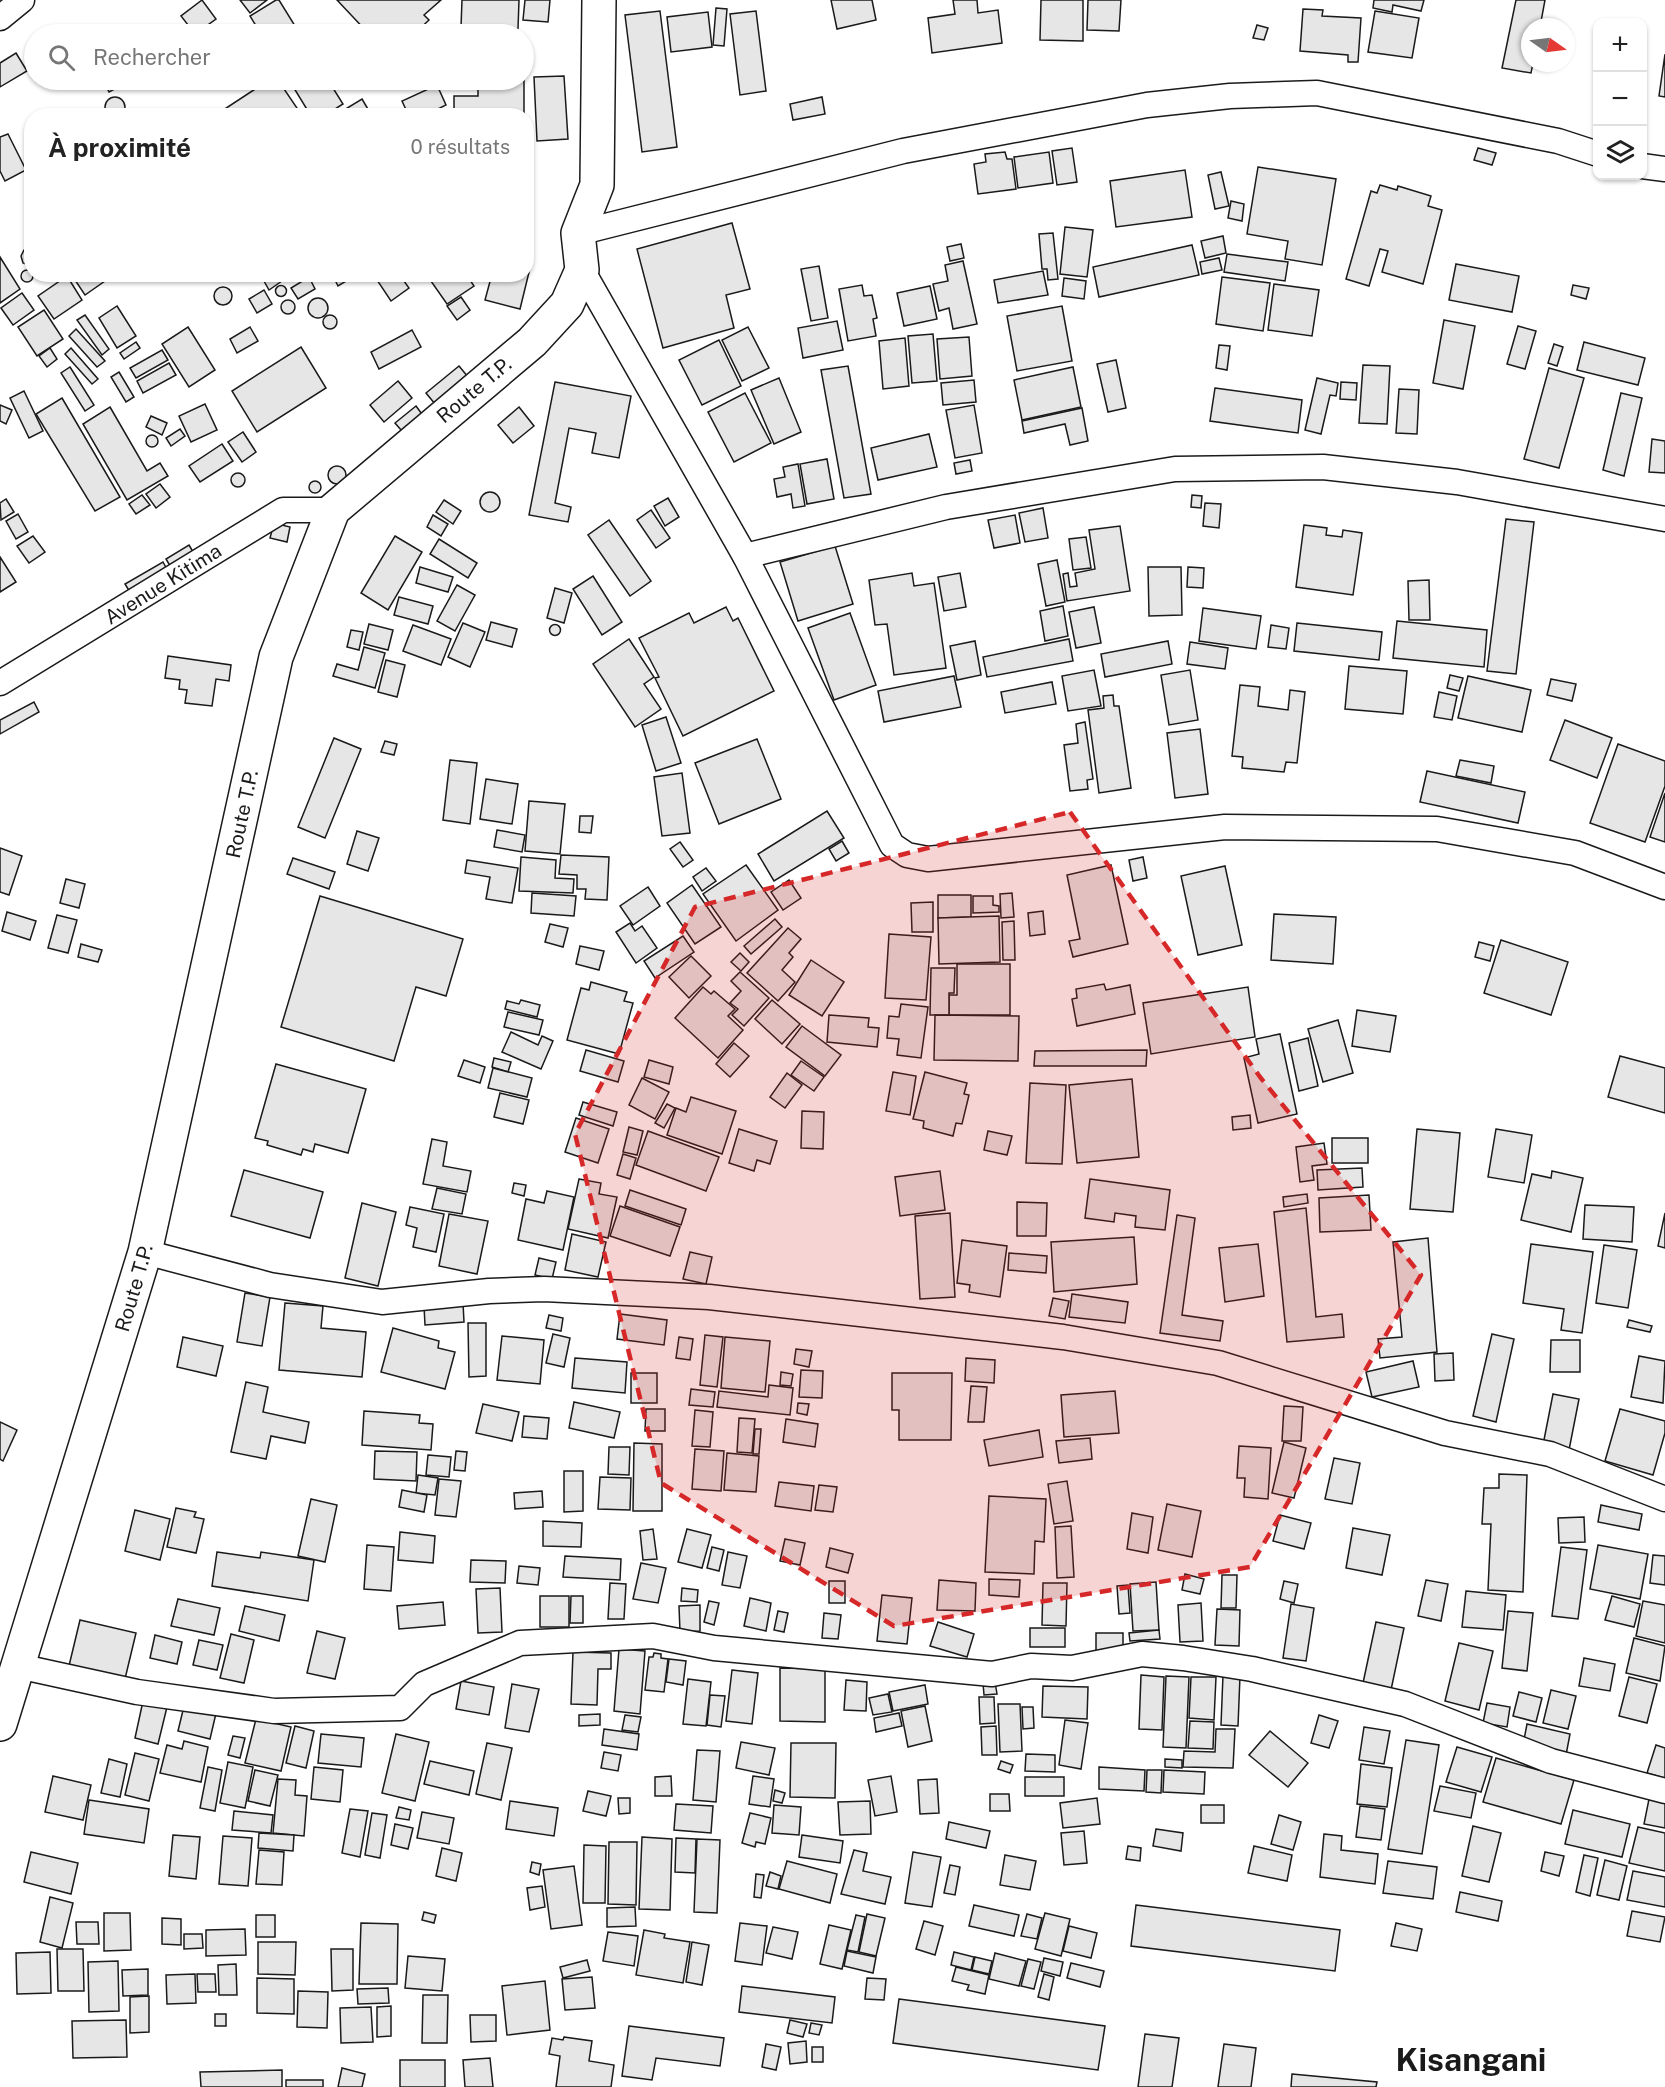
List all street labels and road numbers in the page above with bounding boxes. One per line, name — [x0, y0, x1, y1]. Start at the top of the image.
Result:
street label: Route T.P. — [432, 352, 516, 428]
street label: Avenue Kitima — [100, 539, 226, 629]
street label: Route T.P. — [221, 768, 263, 860]
street label: Route T.P. — [110, 1242, 158, 1334]

